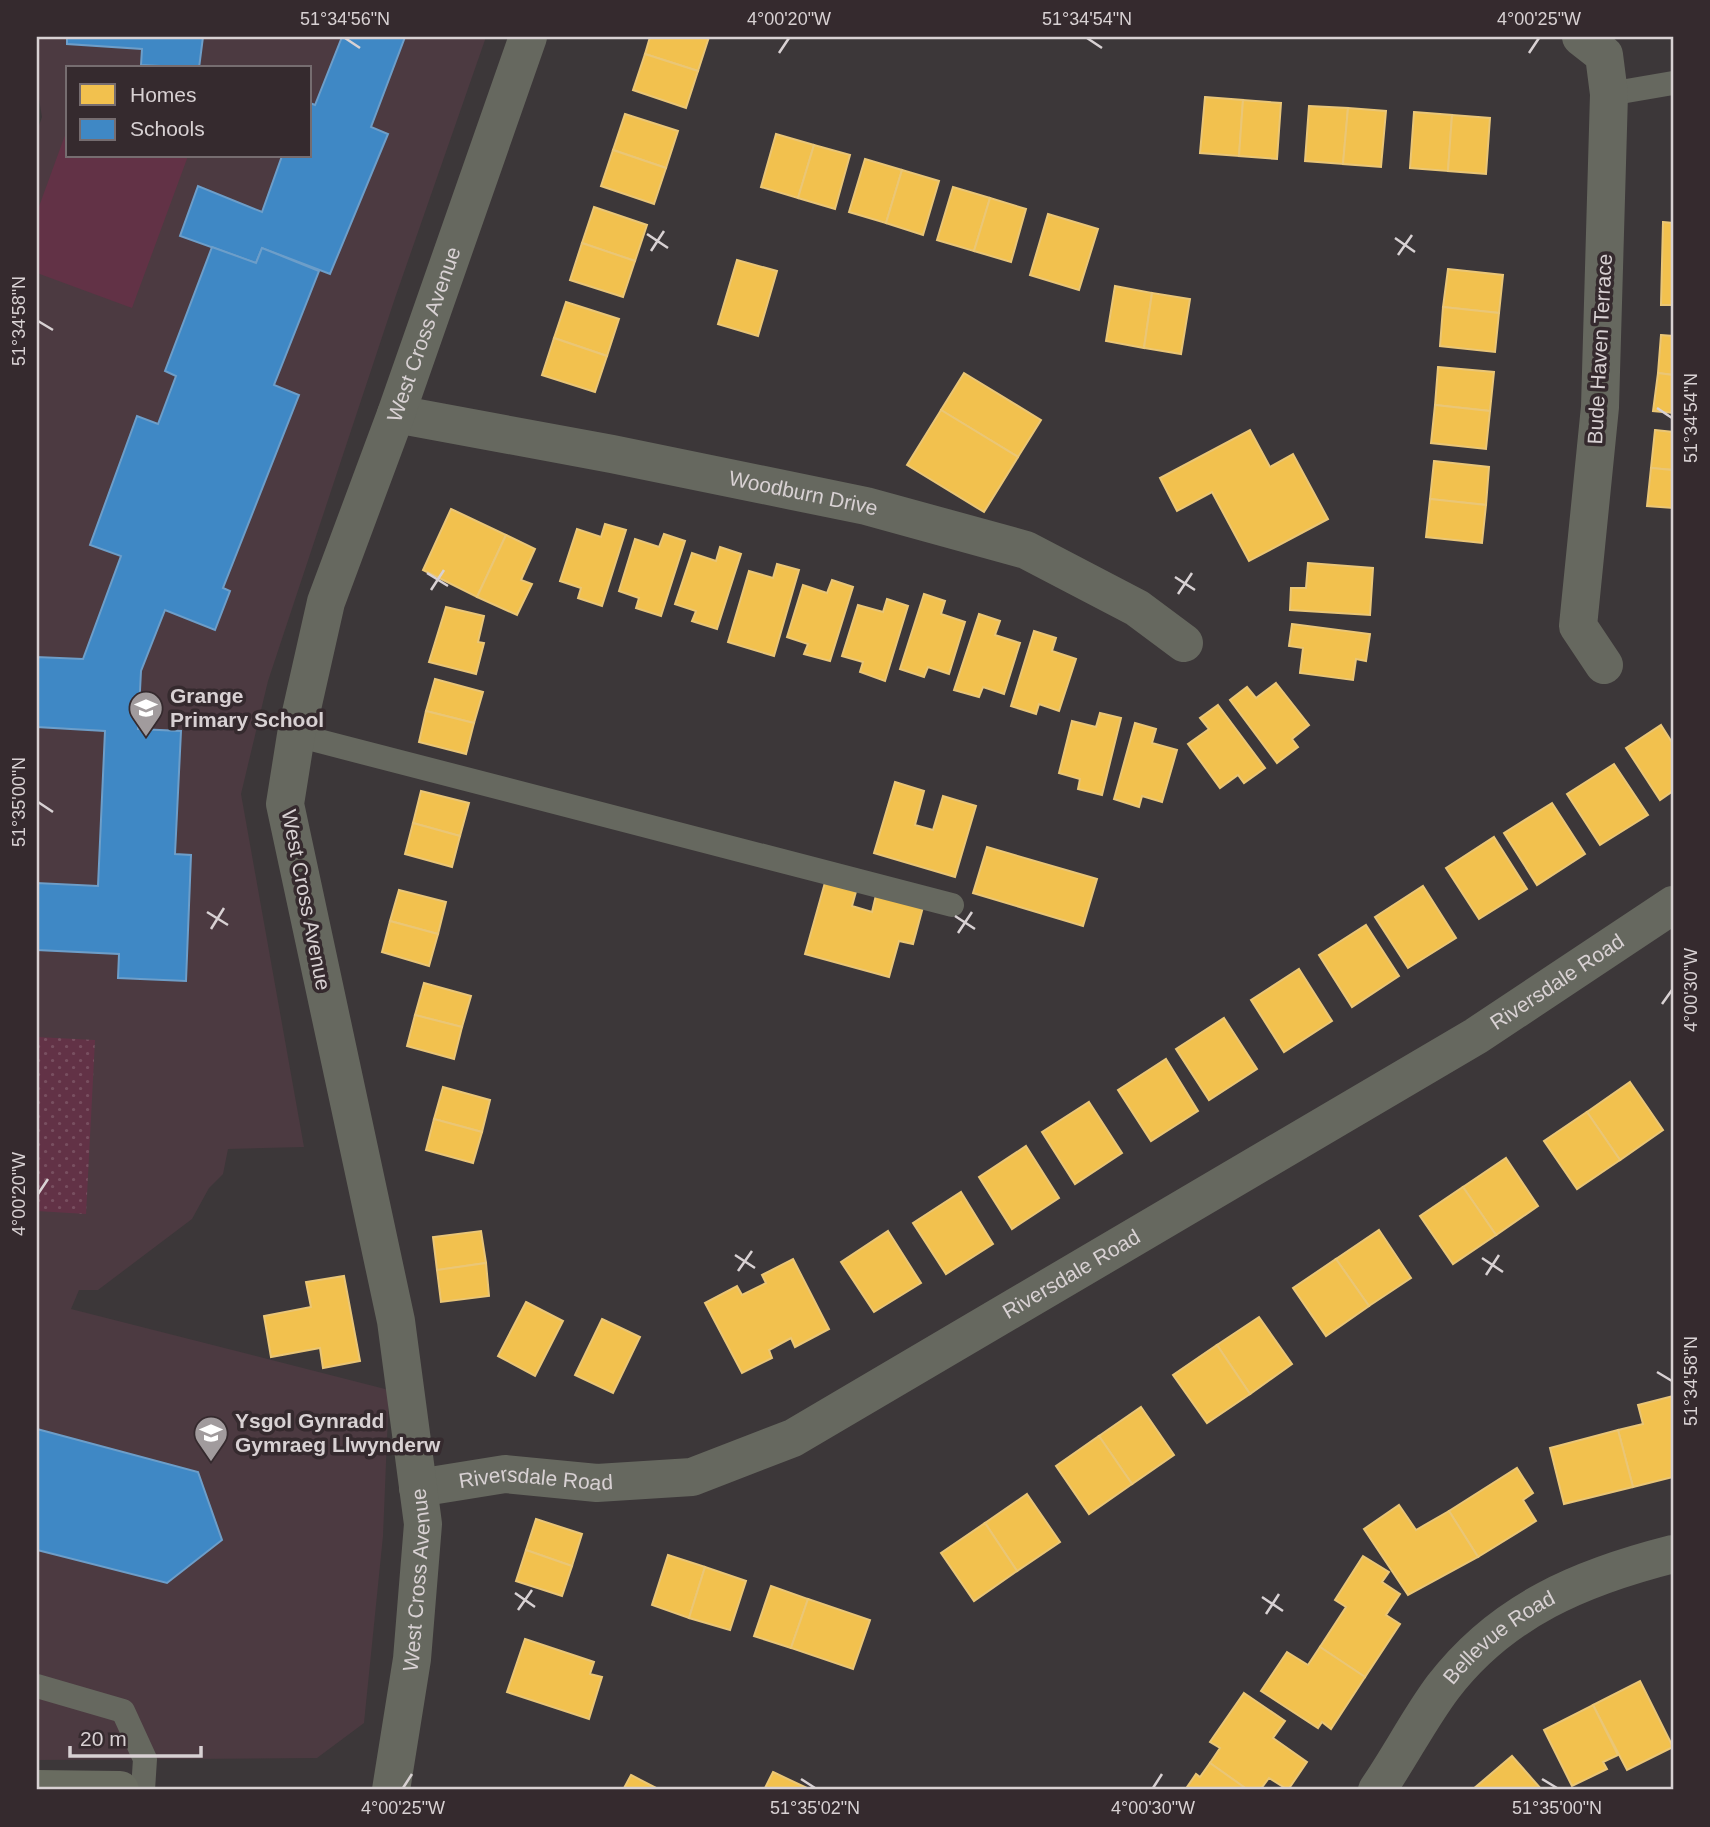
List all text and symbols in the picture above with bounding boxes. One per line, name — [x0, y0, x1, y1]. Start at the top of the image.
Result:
text: 51°34'56"N — [300, 9, 390, 29]
text: 4°00'20"W — [747, 9, 831, 29]
text: 51°34'54"N — [1042, 9, 1132, 29]
text: 4°00'25"W — [1497, 9, 1581, 29]
legend — [66, 66, 312, 158]
text: Homes — [130, 83, 197, 106]
text: Schools — [130, 117, 205, 140]
street label: West Cross Avenue — [382, 244, 465, 425]
street label: Bude Haven Terrace — [1583, 253, 1616, 445]
text: 51°34'58"N — [9, 276, 29, 366]
text: 51°34'54"N — [1681, 373, 1701, 463]
street label: Woodburn Drive — [727, 466, 881, 520]
place label: Grange Primary School — [170, 684, 324, 731]
school or university icon: Grange Primary School — [127, 689, 165, 738]
text: 51°35'00"N — [9, 757, 29, 847]
street label: West Cross Avenue — [278, 808, 335, 992]
street label: Riversdale Road — [1486, 929, 1628, 1034]
text: 4°00'30"W — [1681, 948, 1701, 1032]
text: 4°00'20"W — [9, 1152, 29, 1236]
street label: Riversdale Road — [998, 1224, 1144, 1323]
text: 51°34'58"N — [1681, 1336, 1701, 1426]
place label: Ysgol Gynradd Gymraeg Llwynderw — [235, 1409, 441, 1456]
school or university icon: Ysgol Gynradd Gymraeg Llwynderw — [192, 1414, 230, 1463]
street label: Riversdale Road — [457, 1462, 614, 1494]
street label: West Cross Avenue — [398, 1487, 434, 1673]
street label: Bellevue Road — [1438, 1586, 1558, 1688]
scale bar — [70, 1715, 201, 1759]
text: 20 m — [80, 1727, 127, 1750]
text: 4°00'25"W — [361, 1798, 445, 1818]
text: 51°35'02"N — [770, 1798, 860, 1818]
text: 4°00'30"W — [1111, 1798, 1195, 1818]
text: 51°35'00"N — [1512, 1798, 1602, 1818]

